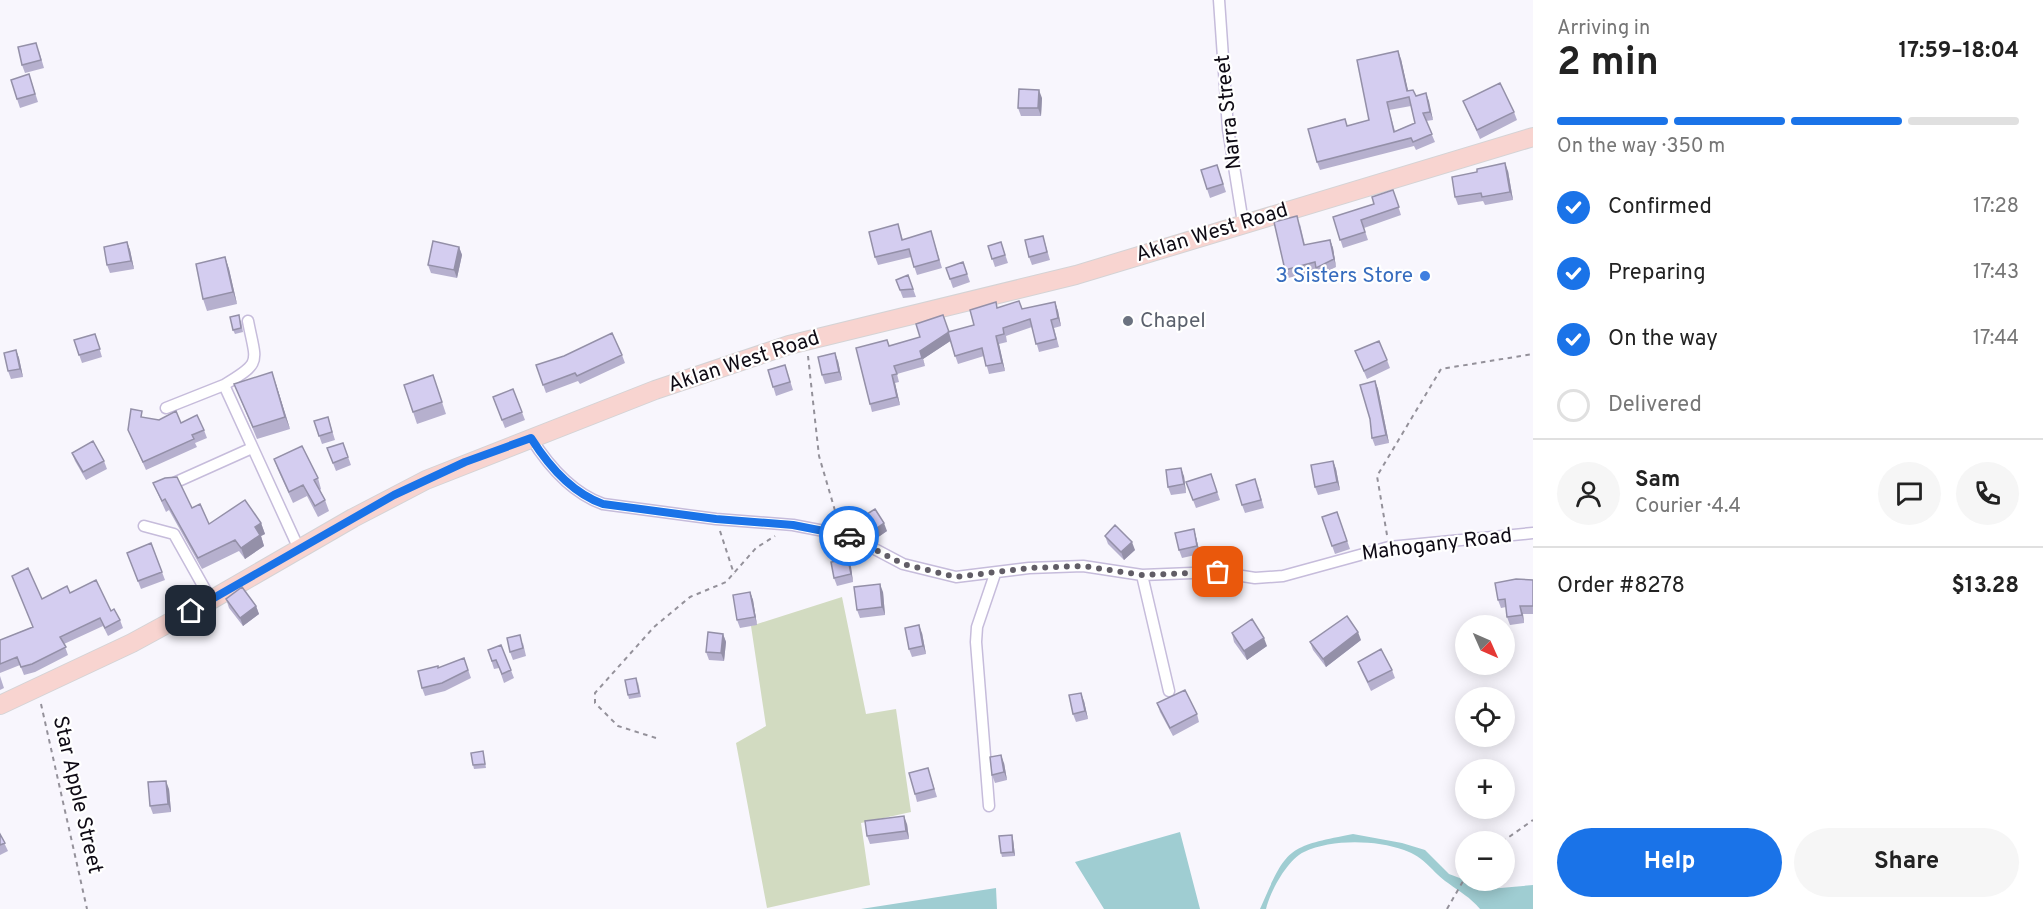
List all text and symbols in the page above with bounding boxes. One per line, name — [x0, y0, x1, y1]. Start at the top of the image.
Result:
text: Arriving in — [1557, 16, 1650, 42]
text: 17:59–18:04 — [1898, 38, 2019, 65]
text: 2 min — [1557, 40, 1659, 89]
street label: Narra Street — [1210, 53, 1248, 171]
text: On the way · 350 m — [1557, 134, 1725, 160]
icon: check — [1557, 191, 1590, 224]
text: Confirmed — [1608, 194, 1712, 221]
text: 17:28 — [1973, 194, 2019, 220]
street label: Aklan West Road — [1132, 197, 1292, 269]
icon: check — [1557, 257, 1590, 290]
text: Preparing — [1608, 260, 1706, 287]
text: 17:43 — [1973, 260, 2019, 286]
place label: 3 Sisters Store — [1275, 263, 1413, 290]
marker: 3 Sisters Store — [1418, 269, 1432, 283]
place label: Chapel — [1140, 308, 1206, 335]
marker: Chapel — [1121, 314, 1135, 328]
icon: check — [1557, 323, 1590, 356]
street label: Aklan West Road — [665, 325, 823, 399]
text: On the way — [1608, 326, 1718, 353]
text: 17:44 — [1973, 326, 2019, 352]
text: Delivered — [1608, 392, 1702, 419]
button: person — [1557, 462, 1620, 525]
button: chat — [1878, 462, 1941, 525]
button: phone — [1956, 462, 2019, 525]
text: Sam — [1635, 467, 1680, 494]
text: Courier · 4.4 — [1635, 494, 1741, 520]
courier — [819, 506, 879, 566]
icon: car — [833, 520, 866, 553]
street label: Mahogany Road — [1360, 522, 1514, 568]
pin — [1192, 546, 1243, 597]
icon: bag — [1201, 555, 1234, 588]
text: Order #8278 — [1557, 573, 1685, 600]
text: $13.28 — [1952, 573, 2019, 600]
pin — [165, 585, 216, 636]
icon: home — [174, 594, 207, 627]
north arrow — [1455, 615, 1515, 675]
map controls — [1455, 615, 1515, 891]
button: locate — [1455, 687, 1515, 747]
street label: Star Apple Street — [46, 713, 108, 877]
button: + — [1455, 759, 1515, 819]
button: Help — [1557, 828, 1782, 897]
button: Share — [1794, 828, 2019, 897]
button: − — [1455, 831, 1515, 891]

